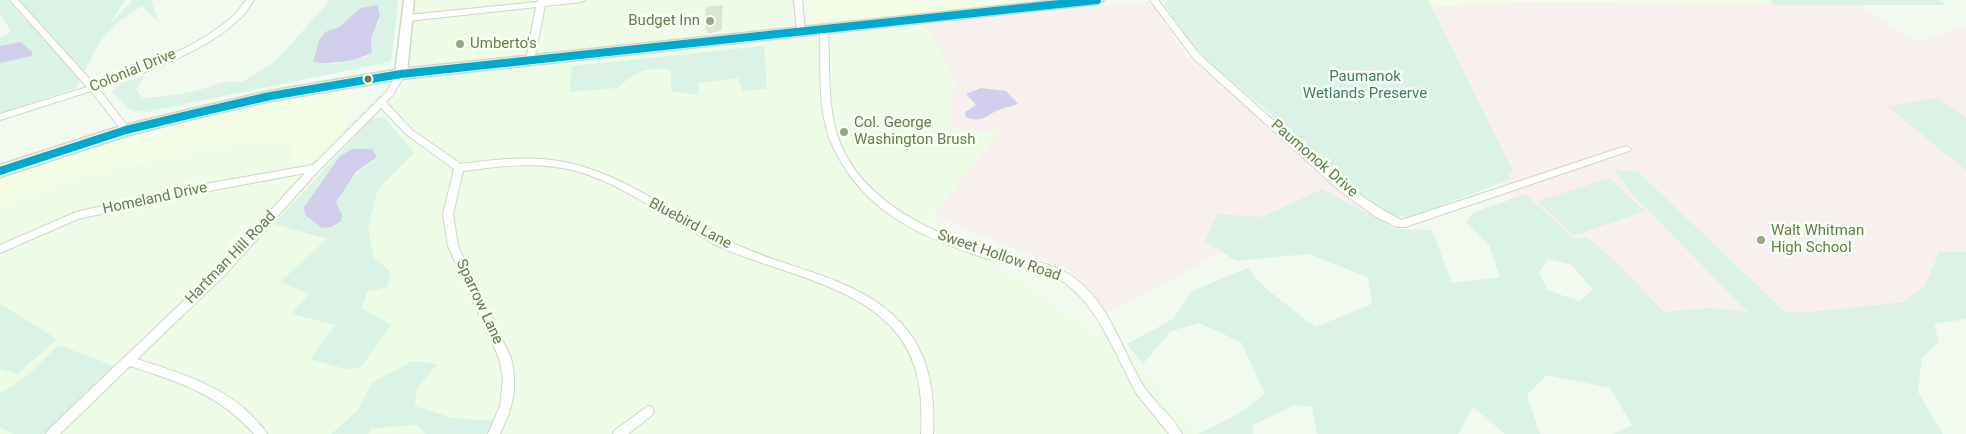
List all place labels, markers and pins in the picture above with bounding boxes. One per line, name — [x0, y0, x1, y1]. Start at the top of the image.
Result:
place label: Budget Inn — [628, 12, 700, 30]
marker: Budget Inn — [704, 15, 716, 27]
place label: Umberto's — [470, 35, 537, 53]
marker: Umberto's — [454, 38, 466, 50]
unlabelled marker — [363, 74, 373, 84]
place label: Col. George Washington Brush — [854, 114, 976, 149]
marker: Col. George Washington Brush — [838, 126, 850, 138]
place label: Walt Whitman High School — [1771, 222, 1864, 257]
marker: Walt Whitman High School — [1755, 234, 1767, 246]

